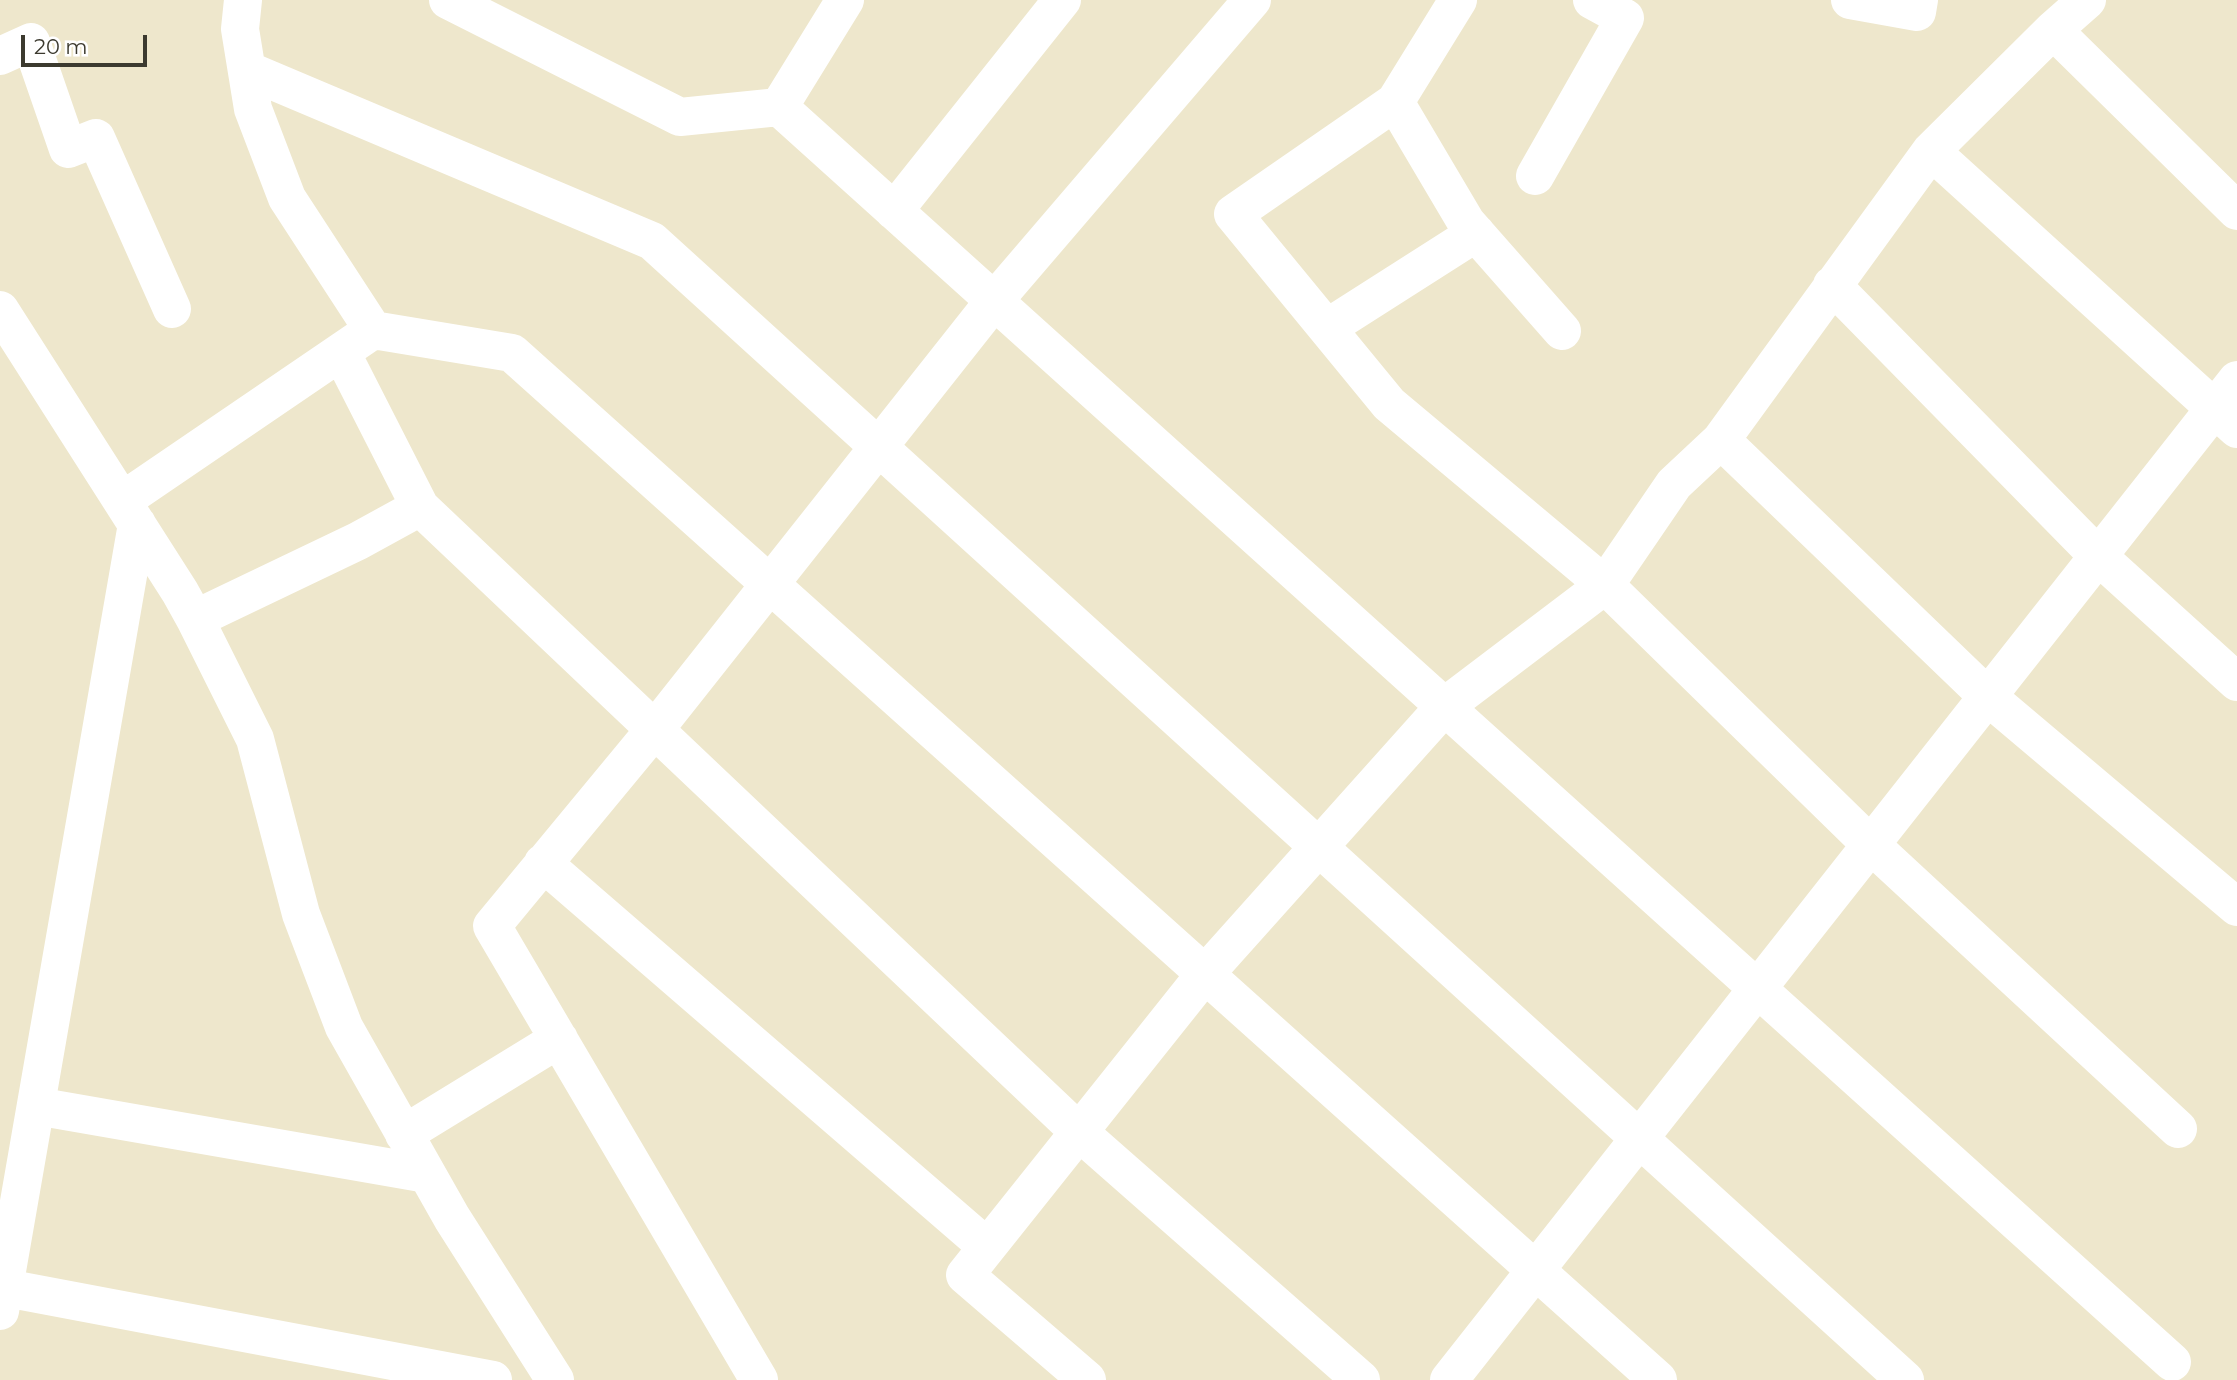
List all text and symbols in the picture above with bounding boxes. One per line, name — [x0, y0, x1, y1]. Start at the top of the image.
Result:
scale bar — [24, 21, 150, 65]
text: 20 m — [34, 34, 88, 59]

